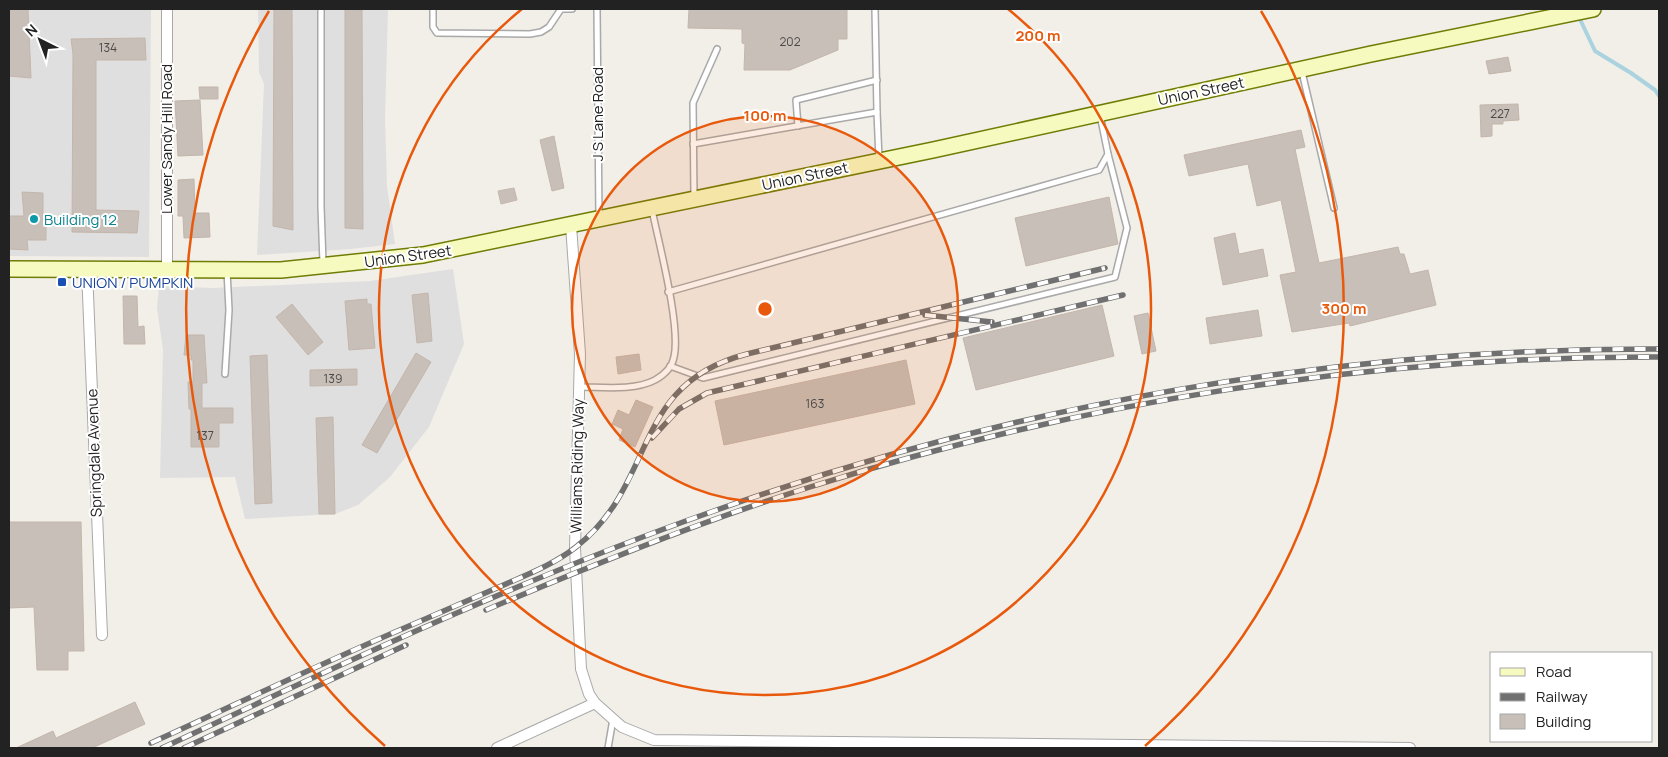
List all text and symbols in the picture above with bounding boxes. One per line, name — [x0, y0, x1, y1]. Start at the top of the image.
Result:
north arrow — [15, 15, 65, 65]
text: N — [21, 20, 41, 40]
text: 200 m — [1015, 25, 1061, 46]
house number: 202 — [779, 33, 801, 50]
house number: 134 — [99, 39, 117, 56]
street label: Lower Sandy Hill Road — [156, 64, 177, 214]
street label: J S Lane Road — [587, 67, 608, 161]
street label: Union Street — [1156, 72, 1246, 110]
text: 100 m — [744, 105, 786, 126]
house number: 227 — [1490, 105, 1510, 122]
street label: Union Street — [760, 157, 850, 195]
place label: Building 12 — [44, 209, 117, 230]
marker: Building 12 — [28, 213, 40, 225]
street label: Union Street — [363, 239, 453, 273]
place label: UNION / PUMPKIN — [72, 272, 193, 293]
marker: UNION / PUMPKIN — [56, 276, 68, 288]
text: 300 m — [1322, 298, 1366, 319]
centre of rings — [756, 300, 774, 318]
house number: 139 — [324, 370, 342, 387]
street label: Springdale Avenue — [81, 388, 107, 518]
house number: 163 — [806, 395, 824, 412]
street label: Williams Riding Way — [565, 398, 589, 534]
house number: 137 — [196, 427, 214, 444]
legend — [1490, 652, 1653, 742]
text: Road — [1536, 661, 1572, 682]
text: Railway — [1536, 686, 1588, 707]
text: Building — [1536, 711, 1591, 732]

